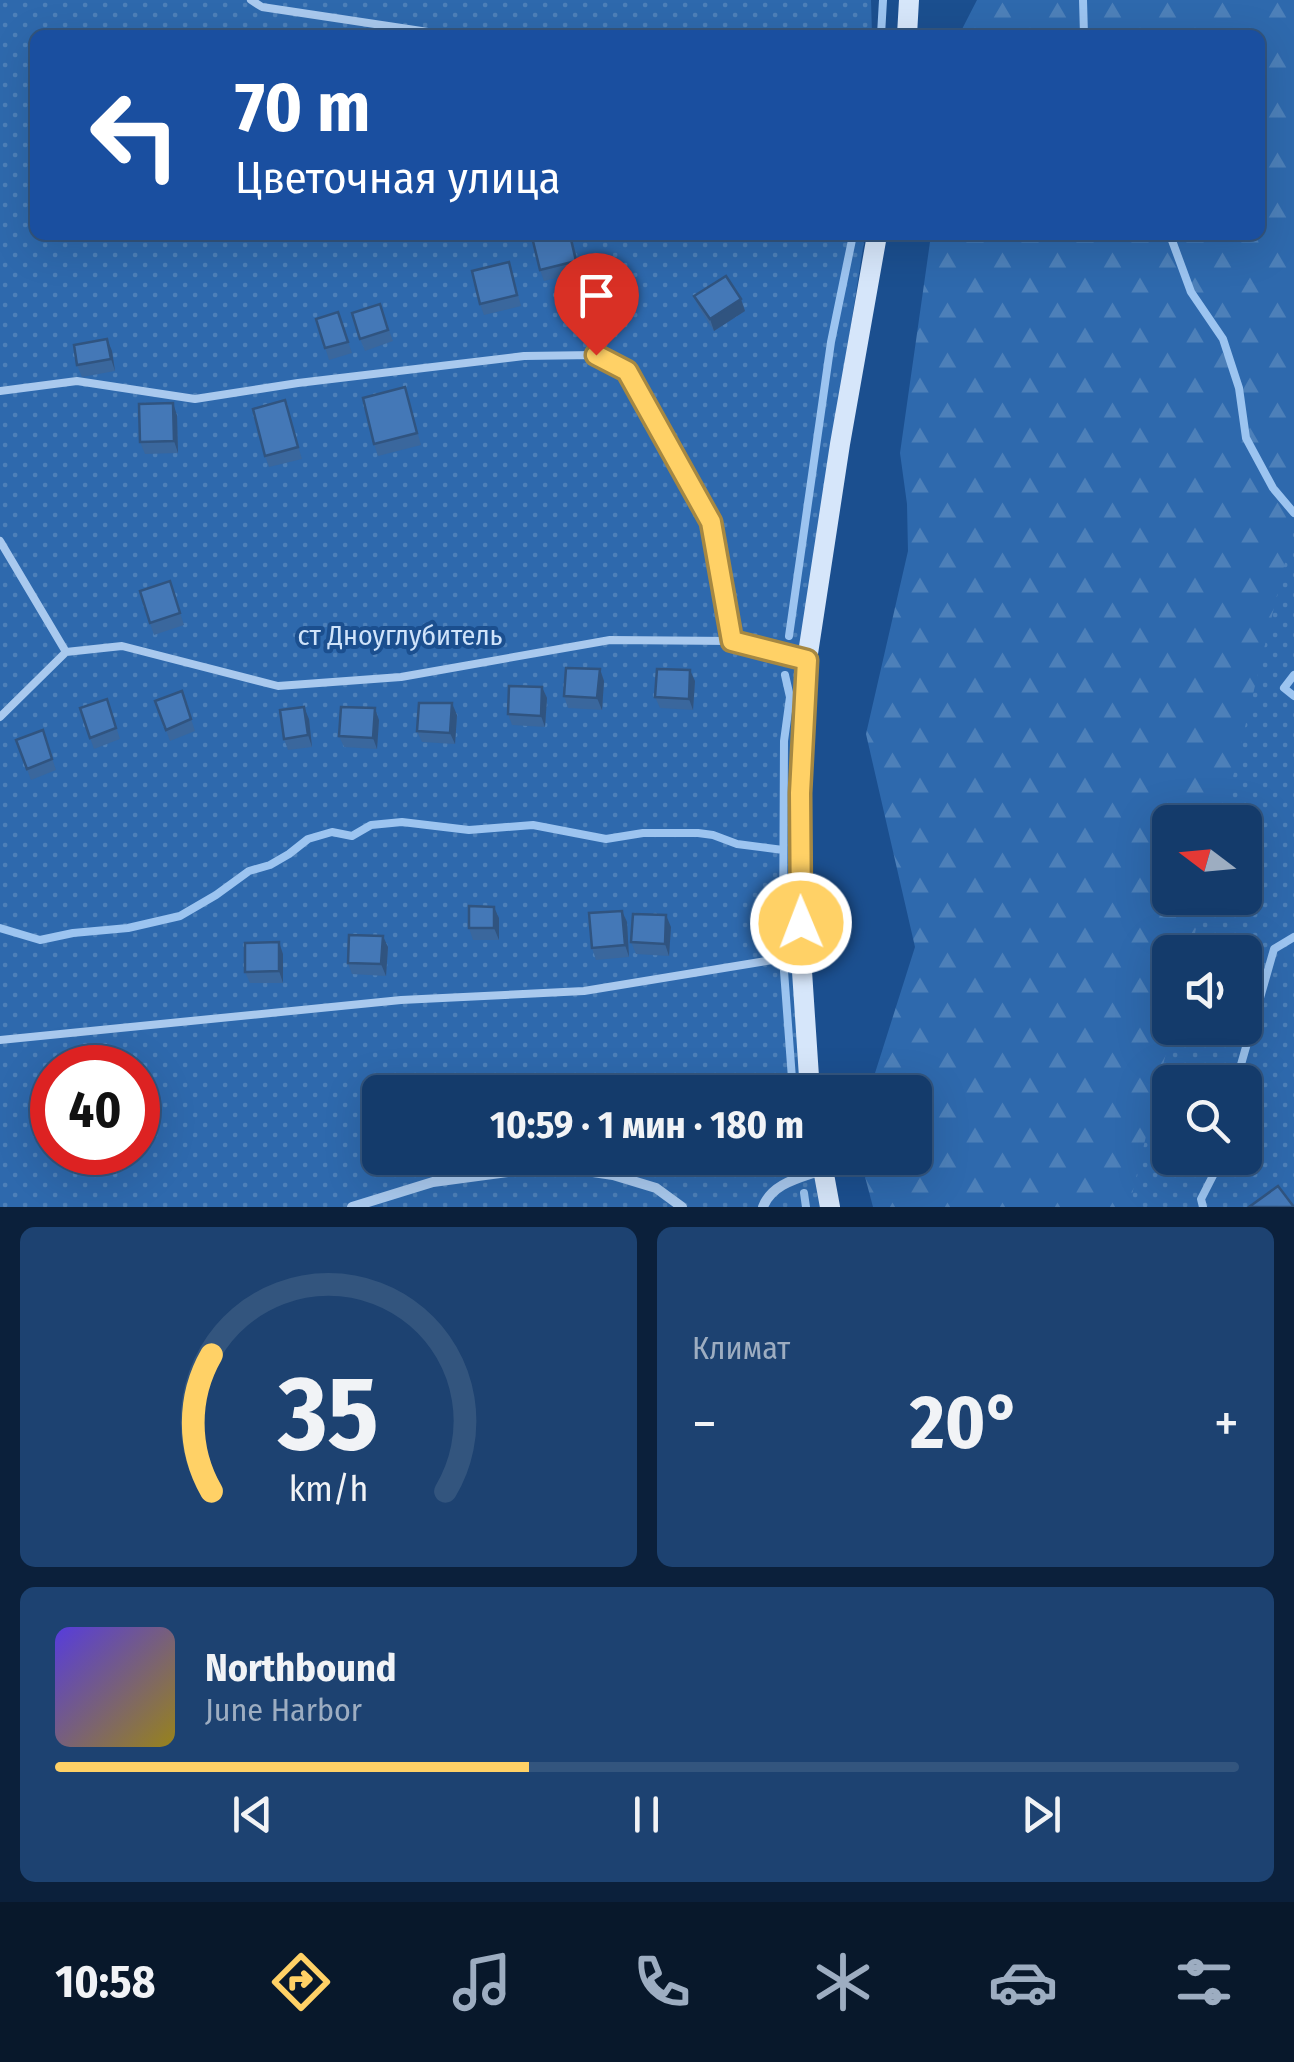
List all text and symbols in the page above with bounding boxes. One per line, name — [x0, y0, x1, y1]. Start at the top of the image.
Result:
text: 70 m — [235, 66, 370, 150]
icon: left — [70, 70, 200, 200]
text: Цветочная улица — [235, 151, 561, 205]
pin — [554, 253, 639, 356]
icon: arrive — [569, 268, 624, 323]
park label: ст Дноуглубитель — [297, 619, 503, 652]
north arrow — [1152, 805, 1262, 915]
map controls — [1152, 805, 1262, 1175]
position arrow — [749, 871, 853, 975]
button: sound — [1152, 935, 1262, 1045]
speed limit sign: 40 — [30, 1045, 160, 1175]
button: search — [1152, 1065, 1262, 1175]
text: 10:59 · 1 мин · 180 m — [490, 1102, 804, 1148]
text: Климат — [692, 1329, 790, 1367]
text: 35 — [277, 1352, 379, 1477]
text: 20° — [910, 1378, 1021, 1468]
text: − — [692, 1391, 717, 1457]
text: + — [1214, 1391, 1239, 1457]
text: km/h — [289, 1468, 368, 1510]
text: Northbound — [205, 1645, 397, 1691]
text: June Harbor — [205, 1691, 362, 1729]
icon: previous — [225, 1787, 280, 1842]
icon: pause — [619, 1787, 674, 1842]
icon: next — [1014, 1787, 1069, 1842]
icon: directions — [266, 1947, 336, 2017]
icon: music — [447, 1947, 517, 2017]
icon: phone — [627, 1947, 697, 2017]
icon: climate — [808, 1947, 878, 2017]
icon: car — [988, 1947, 1058, 2017]
icon: filters — [1169, 1947, 1239, 2017]
text: 10:58 — [55, 1955, 155, 2009]

